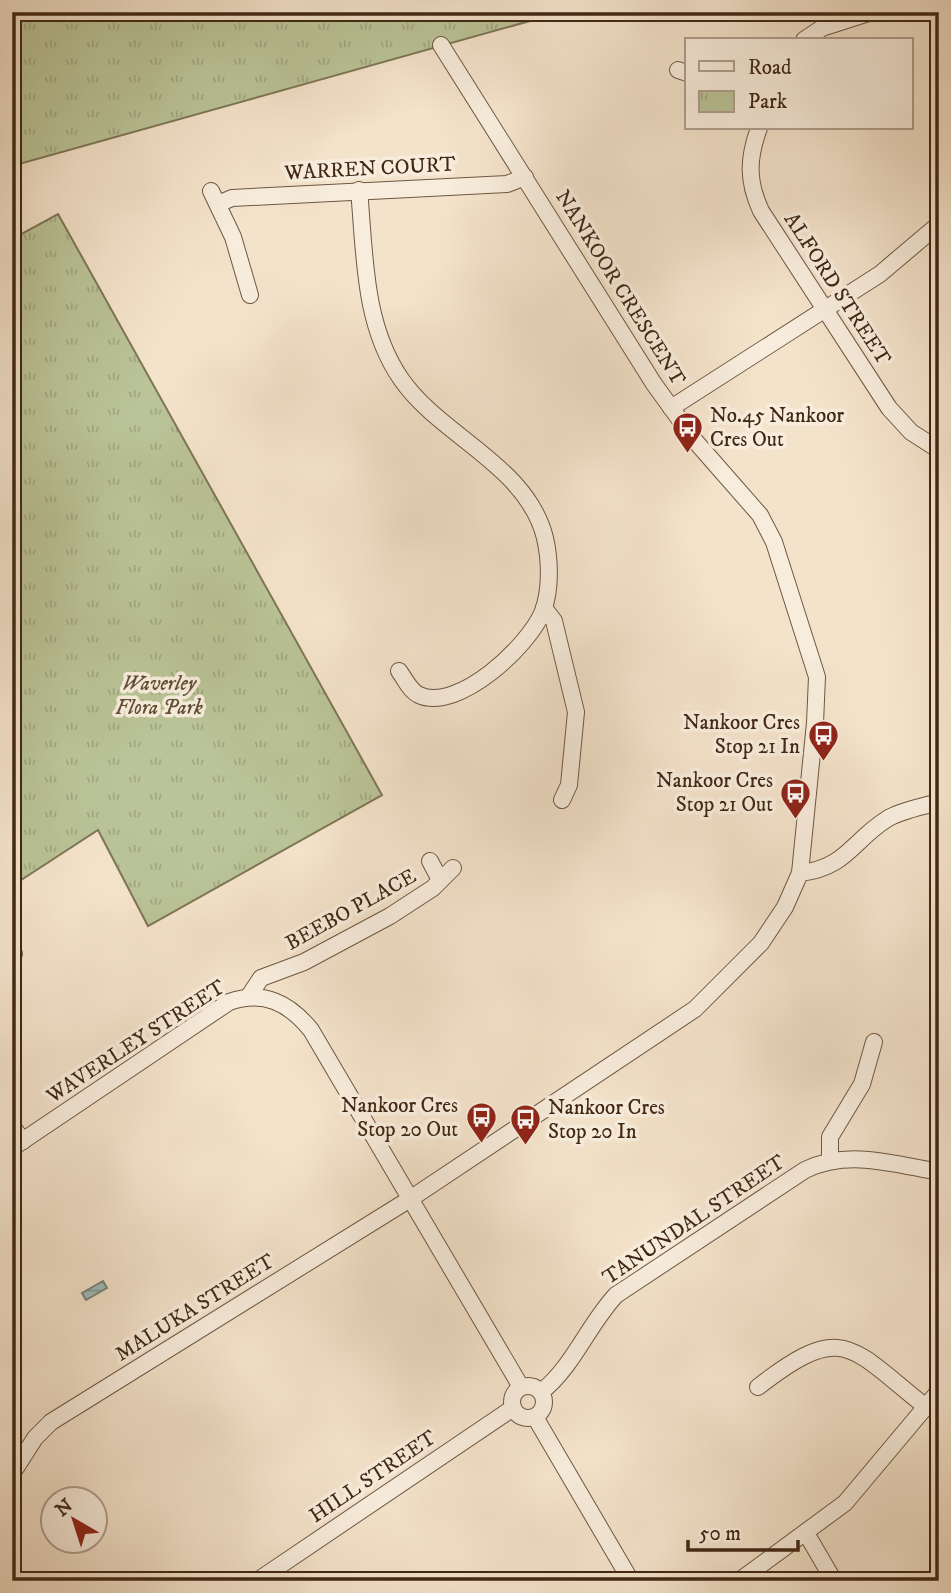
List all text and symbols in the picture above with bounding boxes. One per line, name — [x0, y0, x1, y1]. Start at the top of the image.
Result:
legend — [685, 38, 912, 130]
text: Road — [748, 55, 792, 81]
text: Park — [748, 89, 788, 115]
street label: WARREN COURT — [283, 152, 456, 187]
street label: NANKOOR CRESCENT — [549, 186, 691, 391]
street label: ALFORD STREET — [778, 208, 896, 370]
place label: No.45 Nankoor Cres Out — [710, 403, 844, 453]
bus stop icon: No.45 Nankoor Cres Out — [670, 411, 704, 455]
park label: Waverley Flora Park — [115, 671, 203, 721]
place label: Nankoor Cres Stop 21 In — [683, 710, 800, 760]
bus stop icon: Nankoor Cres Stop 21 In — [806, 718, 840, 762]
place label: Nankoor Cres Stop 21 Out — [656, 768, 773, 818]
bus stop icon: Nankoor Cres Stop 21 Out — [779, 776, 813, 820]
street label: BEEBO PLACE — [281, 863, 421, 957]
street label: WAVERLEY STREET — [41, 974, 230, 1110]
place label: Nankoor Cres Stop 20 Out — [341, 1093, 458, 1143]
place label: Nankoor Cres Stop 20 In — [548, 1095, 665, 1145]
bus stop icon: Nankoor Cres Stop 20 Out — [464, 1101, 498, 1145]
bus stop icon: Nankoor Cres Stop 20 In — [508, 1103, 542, 1147]
street label: TANUNDAL STREET — [598, 1149, 790, 1291]
street label: MALUKA STREET — [111, 1248, 279, 1367]
street label: HILL STREET — [305, 1425, 442, 1529]
north arrow — [38, 1484, 108, 1554]
text: N — [51, 1494, 78, 1522]
scale bar — [688, 1509, 799, 1553]
text: 50 m — [699, 1521, 741, 1547]

